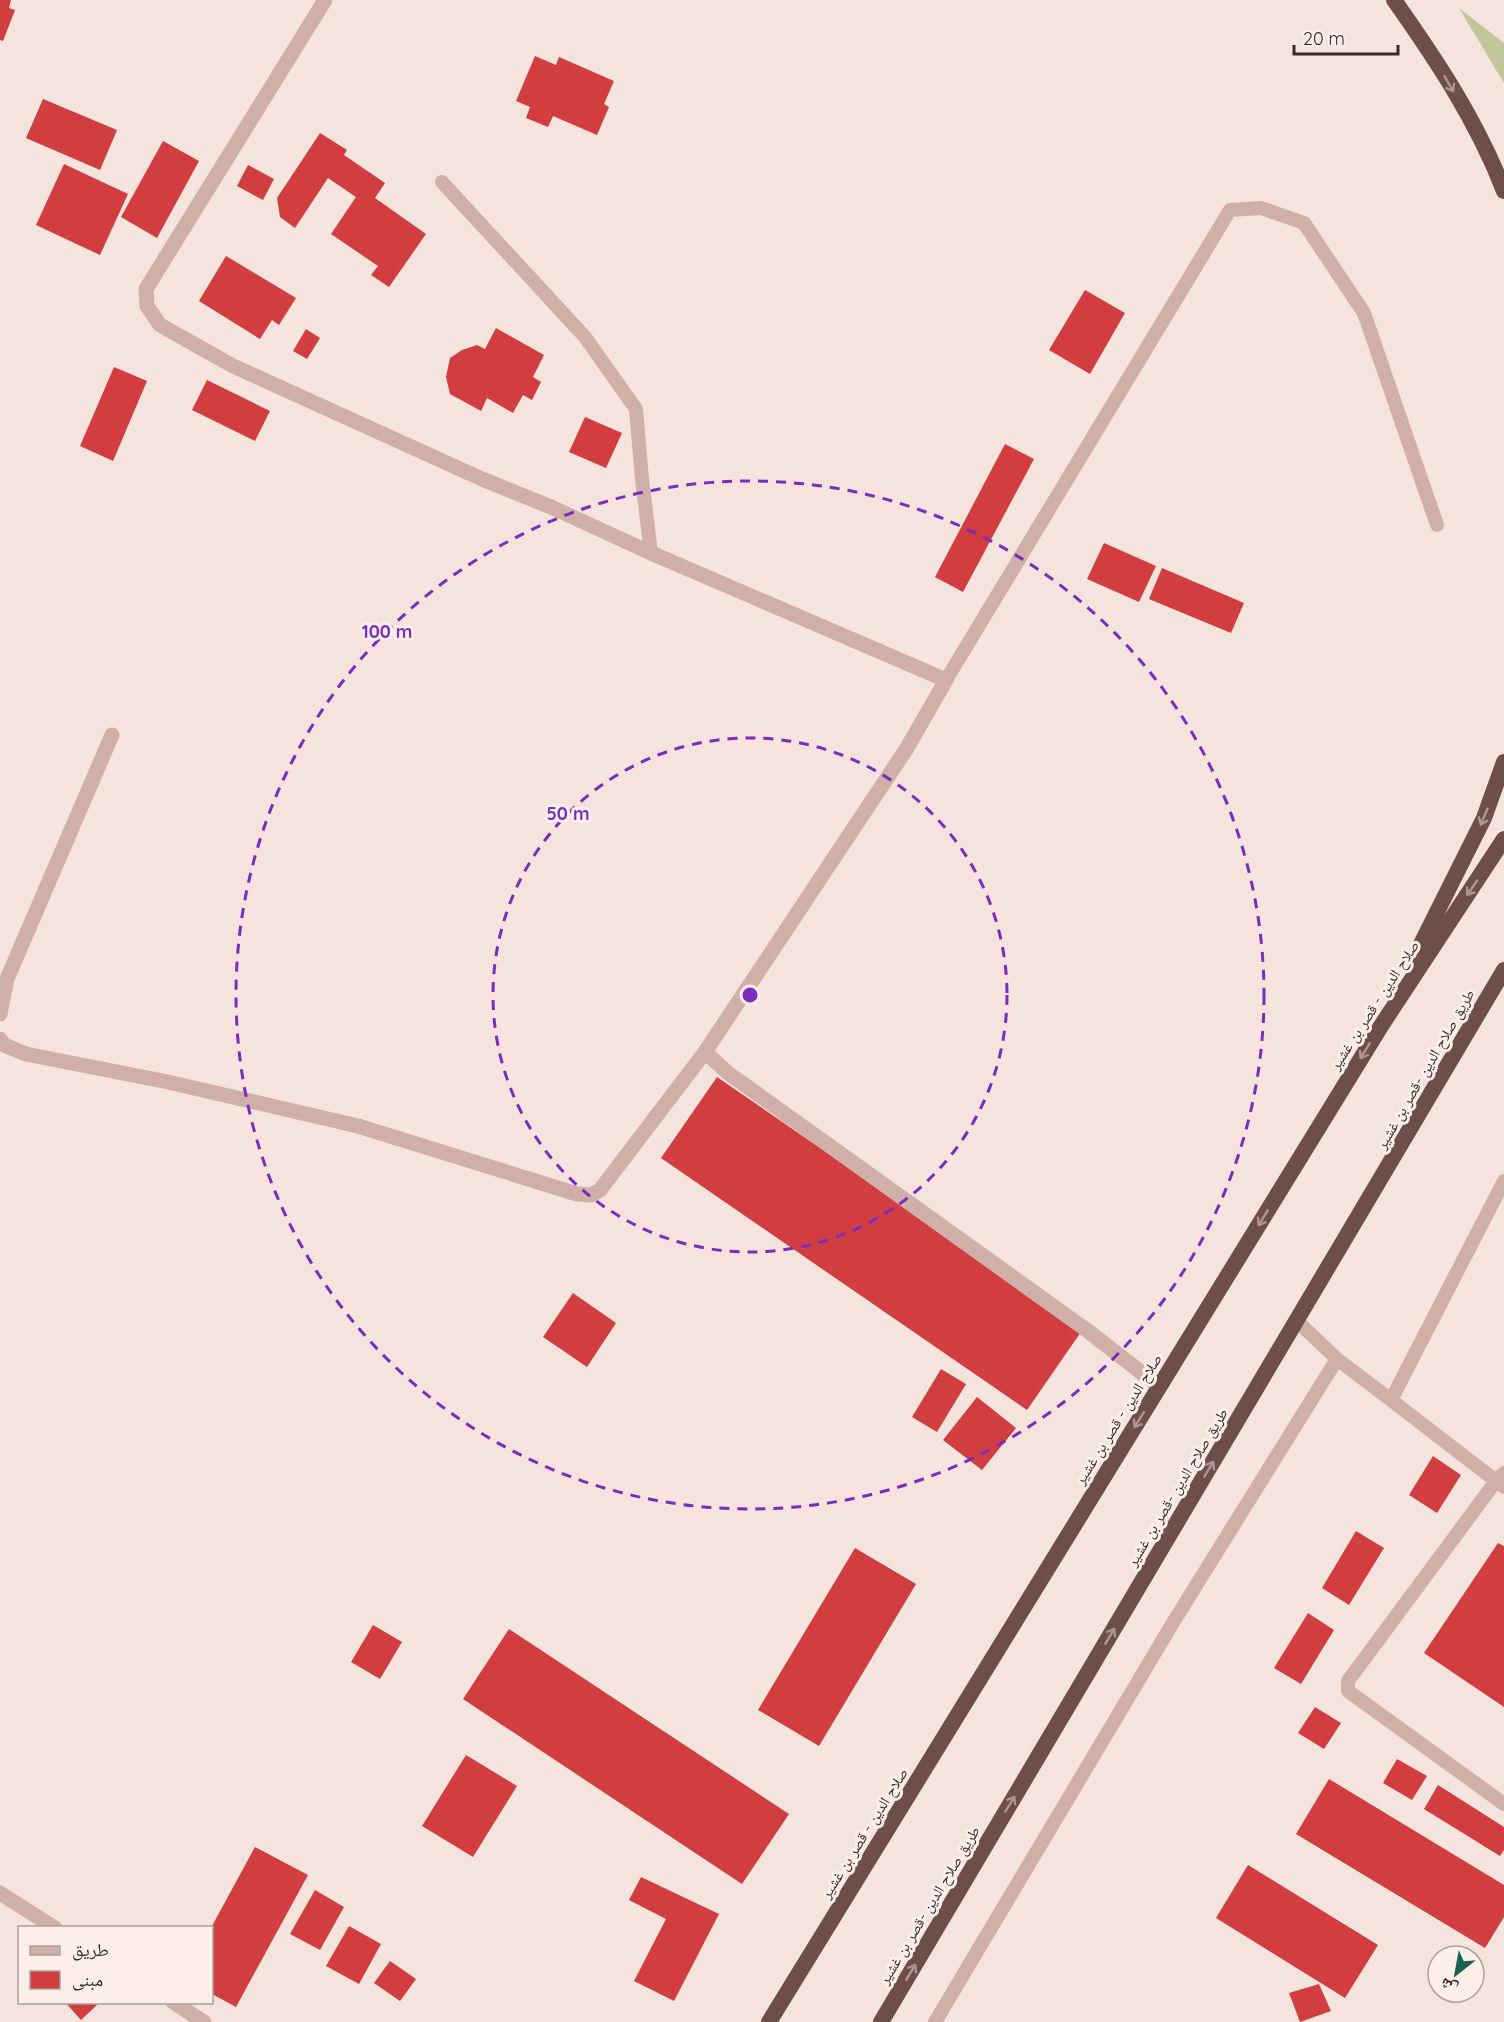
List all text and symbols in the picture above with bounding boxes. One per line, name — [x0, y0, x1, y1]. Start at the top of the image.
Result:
scale bar — [1294, 18, 1398, 56]
text: 20 m — [1303, 27, 1345, 50]
one-way arrow — [1444, 75, 1456, 92]
text: 100 m — [362, 620, 412, 643]
text: 50 m — [546, 802, 590, 825]
one-way arrow — [1478, 807, 1489, 825]
one-way arrow — [1466, 879, 1478, 896]
street label: صلاح الدين - قصر بن غشير — [1325, 937, 1424, 1075]
centre of rings — [740, 985, 760, 1005]
street label: طريق صلاح الدين -قصر بن غشير — [1371, 986, 1479, 1154]
one-way arrow — [1358, 1042, 1370, 1059]
one-way arrow — [1257, 1209, 1270, 1226]
street label: صلاح الدين - قصر بن غشير — [1070, 1350, 1167, 1489]
street label: طريق صلاح الدين -قصر بن غشير — [1122, 1404, 1233, 1571]
one-way arrow — [1133, 1411, 1145, 1428]
one-way arrow — [1204, 1461, 1216, 1478]
one-way arrow — [1104, 1628, 1116, 1645]
street label: صلاح الدين - قصر بن غشير — [816, 1764, 913, 1903]
one-way arrow — [1004, 1796, 1016, 1813]
street label: طريق صلاح الدين -قصر بن غشير — [874, 1822, 985, 1989]
legend — [18, 1926, 213, 2004]
text: طريق — [72, 1938, 109, 1961]
north arrow — [1426, 1944, 1486, 2004]
one-way arrow — [905, 1964, 917, 1981]
text: مبنى — [72, 1968, 103, 1991]
text: ش — [1436, 1974, 1461, 2000]

